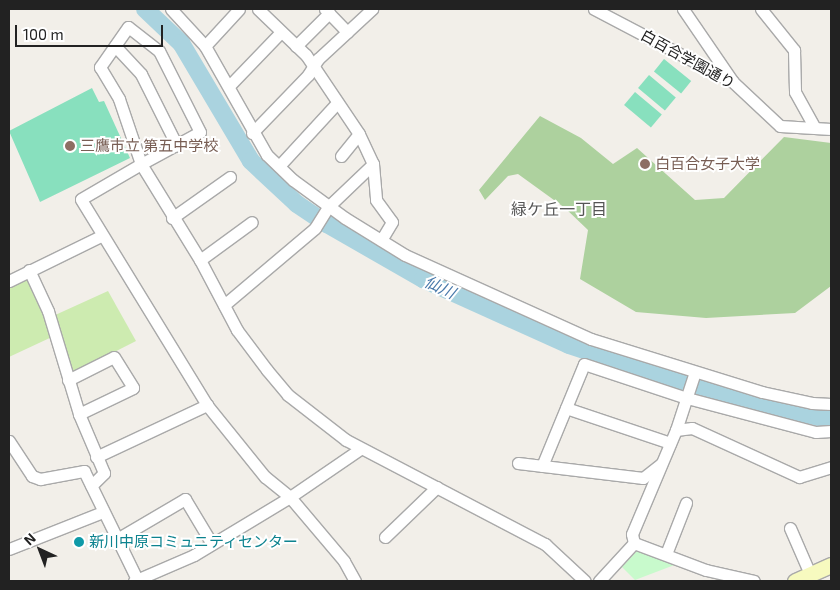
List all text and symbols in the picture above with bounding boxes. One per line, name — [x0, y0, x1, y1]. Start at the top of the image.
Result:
scale bar — [18, 15, 165, 47]
text: 100 m — [23, 25, 64, 43]
street label: 白百合学園通り — [638, 26, 738, 92]
place label: 三鷹市立 第五中学校 — [80, 137, 218, 155]
marker: 三鷹市立 第五中学校 — [64, 140, 76, 152]
place label: 白百合女子大学 — [655, 155, 760, 173]
marker: 白百合女子大学 — [639, 158, 651, 170]
district label: 緑ケ丘一丁目 — [511, 199, 607, 219]
water label: 仙川 — [421, 272, 459, 302]
north arrow — [15, 525, 65, 575]
text: N — [20, 529, 39, 548]
place label: 新川中原コミュニティセンター — [89, 533, 299, 551]
marker: 新川中原コミュニティセンター — [73, 536, 85, 548]

